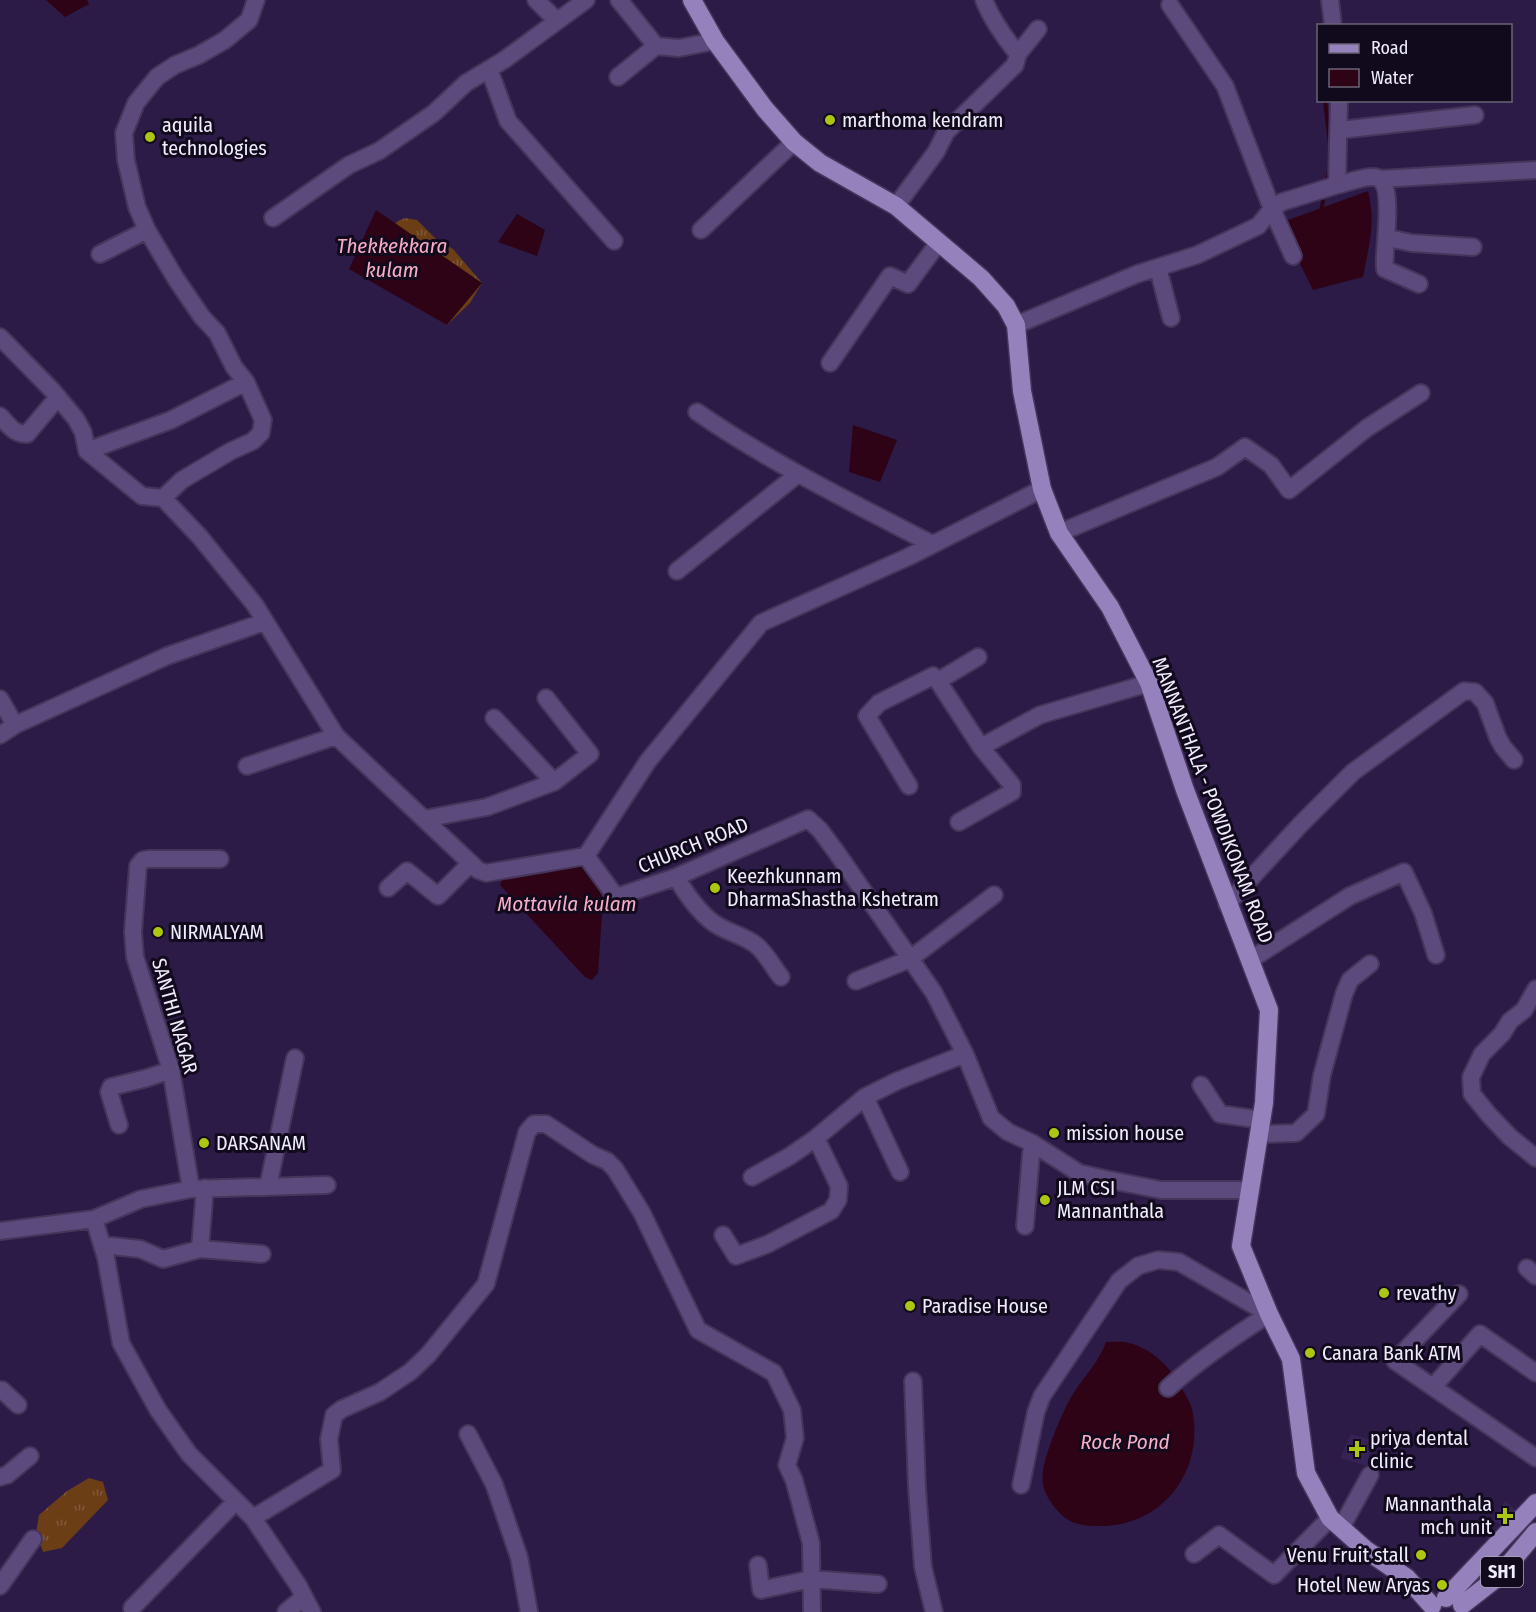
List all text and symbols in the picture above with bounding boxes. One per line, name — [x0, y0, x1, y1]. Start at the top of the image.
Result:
legend — [1317, 24, 1512, 102]
text: Road — [1371, 37, 1408, 59]
text: Water — [1371, 67, 1414, 89]
place label: marthoma kendram — [842, 108, 1003, 132]
place label: aquila technologies — [162, 113, 267, 160]
marker: marthoma kendram — [823, 113, 837, 127]
marker: aquila technologies — [143, 130, 157, 144]
water label: Thekkekkara kulam — [337, 233, 447, 283]
street label: MANNANTHALA - POWDIKONAM ROAD — [1147, 654, 1279, 946]
street label: CHURCH ROAD — [634, 812, 752, 878]
place label: Keezhkunnam DharmaShastha Kshetram — [727, 864, 939, 911]
marker: Keezhkunnam DharmaShastha Kshetram — [708, 881, 722, 895]
water label: Mottavila kulam — [497, 891, 637, 917]
place label: NIRMALYAM — [170, 920, 264, 944]
marker: NIRMALYAM — [151, 925, 165, 939]
street label: SANTHI NAGAR — [147, 955, 203, 1077]
place label: mission house — [1066, 1121, 1184, 1145]
marker: mission house — [1047, 1126, 1061, 1140]
place label: DARSANAM — [216, 1131, 306, 1155]
marker: DARSANAM — [197, 1136, 211, 1150]
place label: JLM CSI Mannanthala — [1057, 1176, 1164, 1223]
marker: JLM CSI Mannanthala — [1038, 1193, 1052, 1207]
place label: revathy — [1396, 1281, 1457, 1305]
marker: revathy — [1377, 1286, 1391, 1300]
place label: Paradise House — [922, 1294, 1048, 1318]
marker: Paradise House — [903, 1299, 917, 1313]
place label: Canara Bank ATM — [1322, 1341, 1461, 1365]
marker: Canara Bank ATM — [1303, 1346, 1317, 1360]
place label: priya dental clinic — [1370, 1426, 1468, 1473]
water label: Rock Pond — [1080, 1429, 1170, 1455]
marker: priya dental clinic — [1348, 1440, 1366, 1458]
place label: Mannanthala mch unit — [1385, 1492, 1492, 1539]
marker: Mannanthala mch unit — [1496, 1507, 1514, 1525]
place label: Venu Fruit stall — [1287, 1543, 1409, 1567]
marker: Venu Fruit stall — [1414, 1548, 1428, 1562]
road number: SH1 — [1481, 1557, 1523, 1587]
place label: Hotel New Aryas — [1297, 1573, 1430, 1597]
marker: Hotel New Aryas — [1435, 1578, 1449, 1592]

